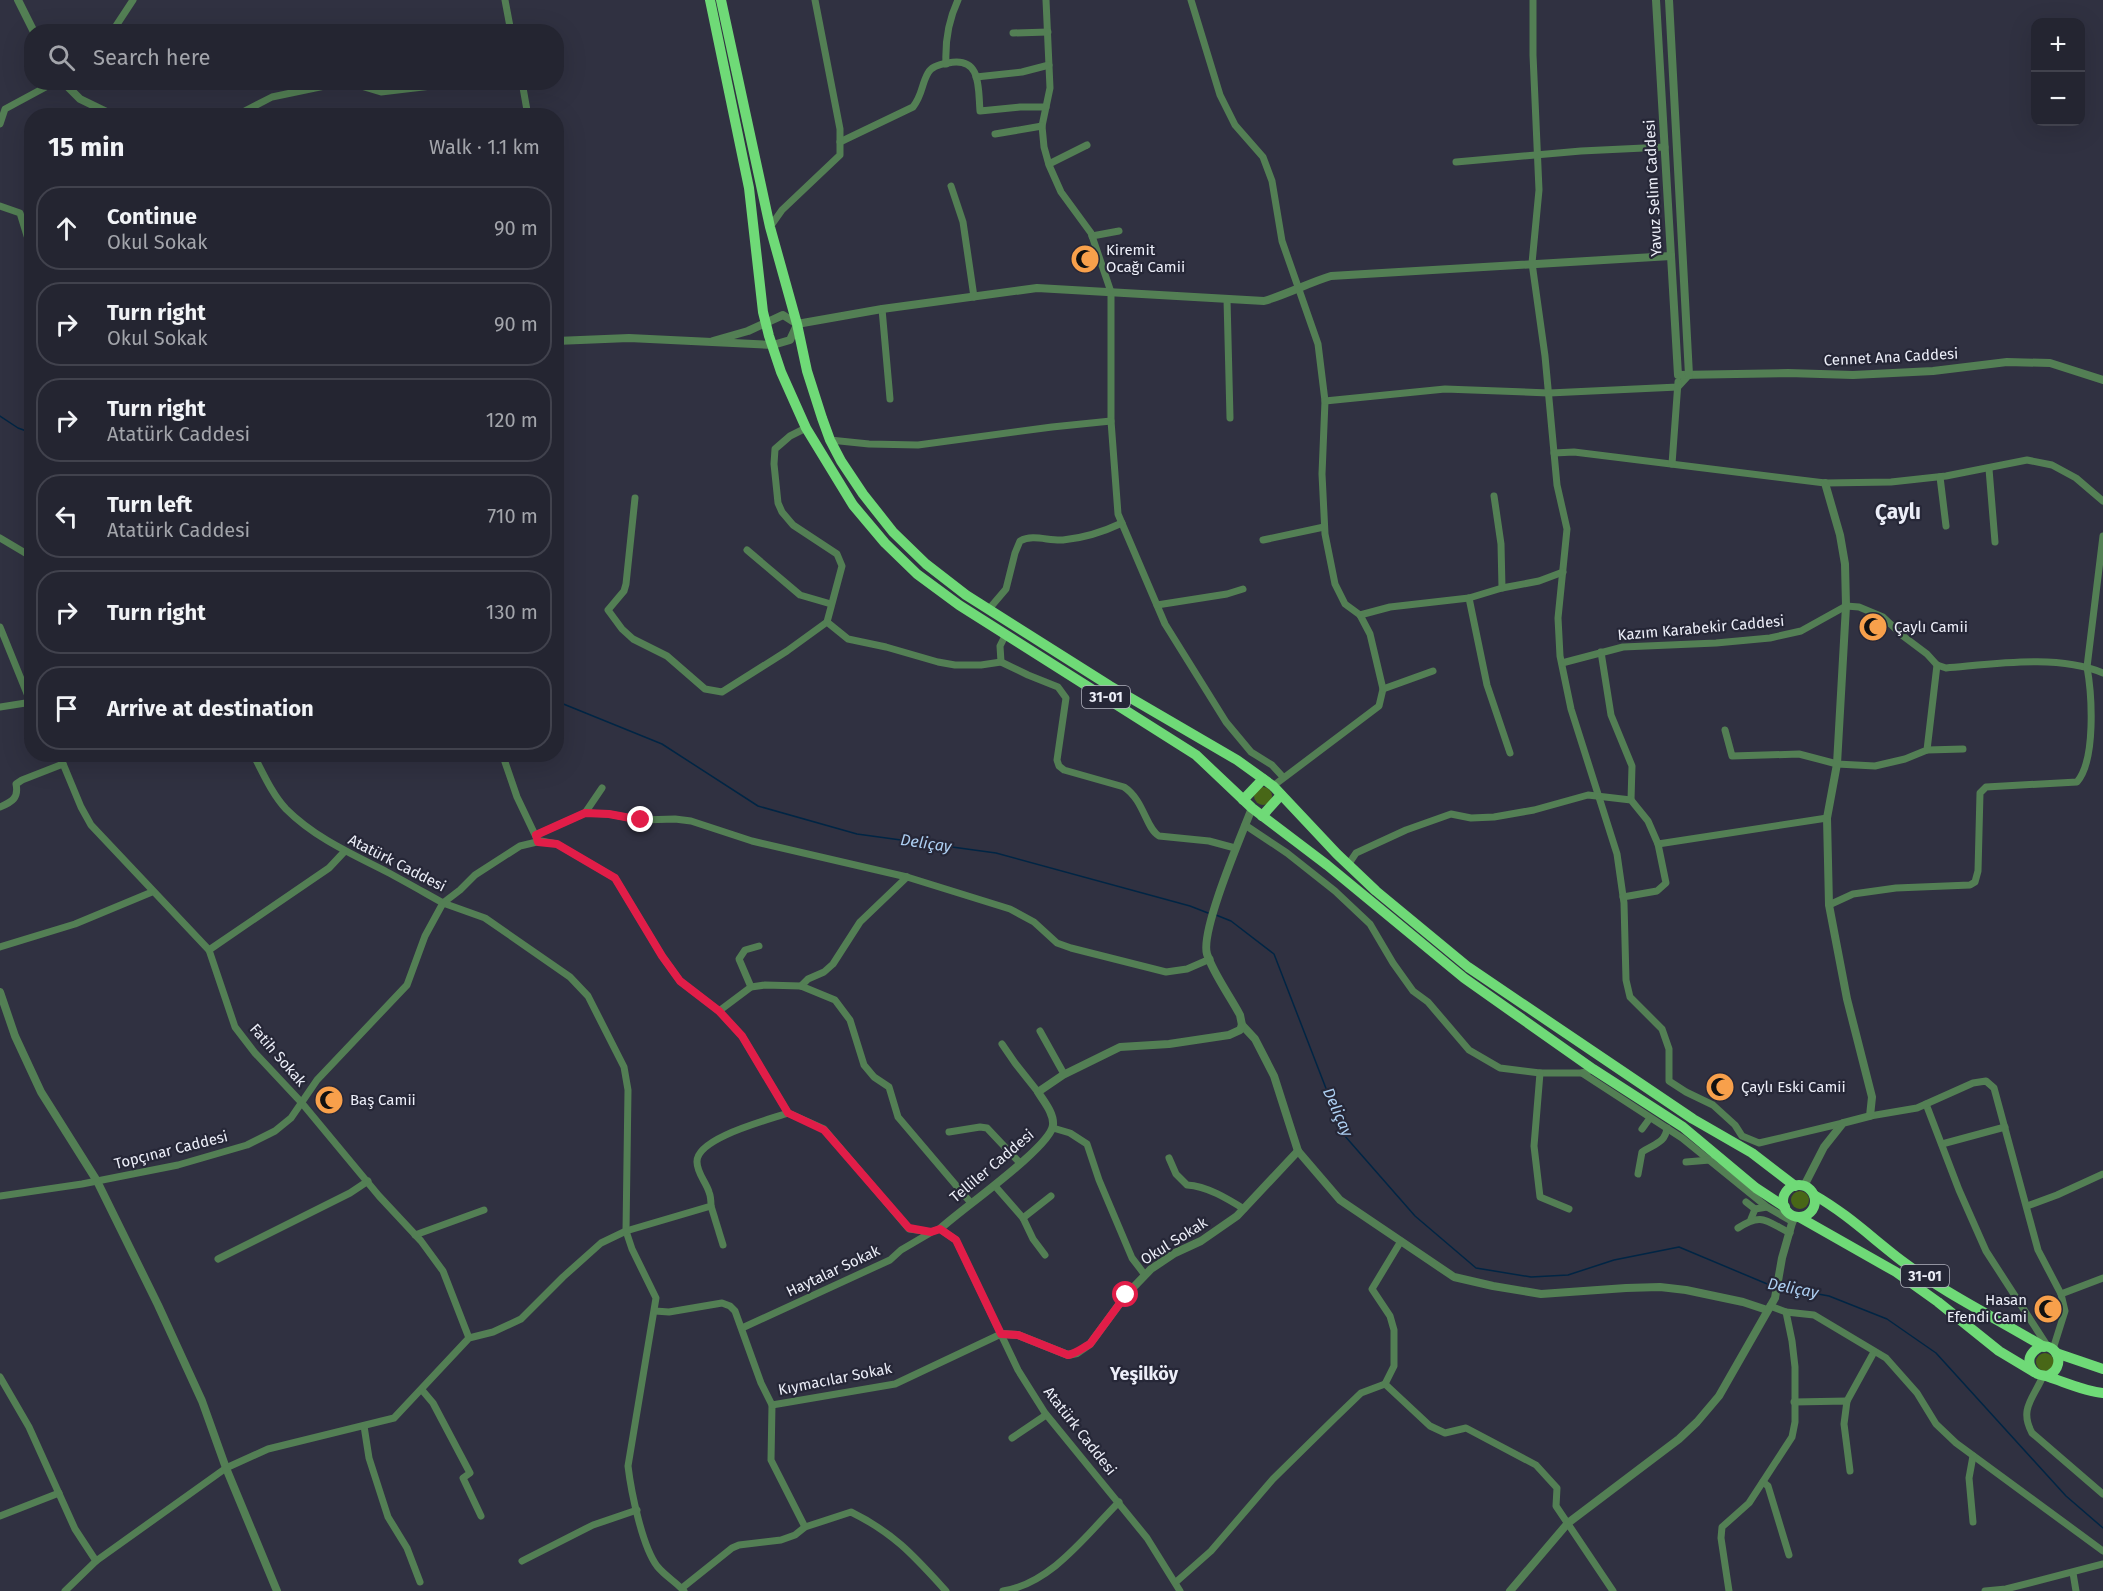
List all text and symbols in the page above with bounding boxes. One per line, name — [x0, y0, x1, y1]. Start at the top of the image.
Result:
map controls — [2031, 18, 2085, 126]
button: + — [2031, 18, 2085, 72]
search box — [24, 24, 564, 90]
icon: search — [45, 41, 78, 74]
text: Search here — [93, 44, 211, 71]
button: − — [2031, 72, 2085, 126]
street label: Yavuz Selim Caddesi — [1640, 119, 1666, 257]
text: 15 min — [48, 132, 124, 163]
text: Walk · 1.1 km — [429, 135, 540, 159]
text: Continue — [107, 203, 197, 230]
icon: ahead — [50, 212, 83, 245]
text: 90 m — [494, 216, 538, 240]
text: Okul Sokak — [107, 230, 207, 254]
place label: Kiremit Ocağı Camii — [1106, 241, 1185, 276]
mosque icon: Kiremit Ocağı Camii — [1069, 243, 1101, 275]
text: Turn right — [107, 299, 206, 326]
icon: right — [50, 308, 83, 341]
text: 90 m — [494, 312, 538, 336]
text: Okul Sokak — [107, 326, 207, 350]
street label: Cennet Ana Caddesi — [1823, 344, 1959, 370]
text: Turn right — [107, 395, 206, 422]
icon: right — [50, 404, 83, 437]
text: 120 m — [486, 408, 538, 432]
text: Atatürk Caddesi — [107, 422, 250, 446]
text: Turn left — [107, 491, 192, 518]
district label: Çaylı — [1875, 499, 1921, 525]
icon: left — [50, 500, 83, 533]
text: 710 m — [487, 504, 538, 528]
text: Atatürk Caddesi — [107, 518, 250, 542]
icon: right — [50, 596, 83, 629]
text: Turn right — [107, 599, 206, 626]
text: 130 m — [486, 600, 538, 624]
mosque icon: Çaylı Camii — [1857, 611, 1889, 643]
street label: Kazım Karabekir Caddesi — [1617, 612, 1785, 644]
place label: Çaylı Camii — [1894, 618, 1968, 636]
road number: 31-01 — [1082, 686, 1130, 708]
icon: arrive — [50, 692, 83, 725]
text: Arrive at destination — [107, 695, 314, 722]
route end — [627, 806, 653, 832]
water label: Deliçay — [899, 830, 954, 857]
street label: Atatürk Caddesi — [345, 831, 449, 895]
street label: Fatih Sokak — [246, 1020, 310, 1090]
mosque icon: Çaylı Eski Camii — [1704, 1071, 1736, 1103]
place label: Çaylı Eski Camii — [1741, 1078, 1846, 1096]
mosque icon: Baş Camii — [313, 1084, 345, 1116]
water label: Deliçay — [1318, 1085, 1358, 1141]
place label: Baş Camii — [350, 1091, 416, 1109]
street label: Telliler Caddesi — [946, 1126, 1038, 1206]
street label: Topçınar Caddesi — [112, 1127, 230, 1173]
street label: Okul Sokak — [1137, 1213, 1211, 1269]
street label: Haytalar Sokak — [783, 1241, 883, 1301]
road number: 31-01 — [1901, 1265, 1949, 1287]
water label: Deliçay — [1766, 1274, 1821, 1303]
route start — [1112, 1281, 1138, 1307]
place label: Hasan Efendi Cami — [1947, 1291, 2027, 1326]
mosque icon: Hasan Efendi Cami — [2032, 1293, 2064, 1325]
street label: Kıymacılar Sokak — [777, 1359, 894, 1399]
district label: Yeşilköy — [1109, 1363, 1179, 1385]
street label: Atatürk Caddesi — [1040, 1383, 1120, 1479]

